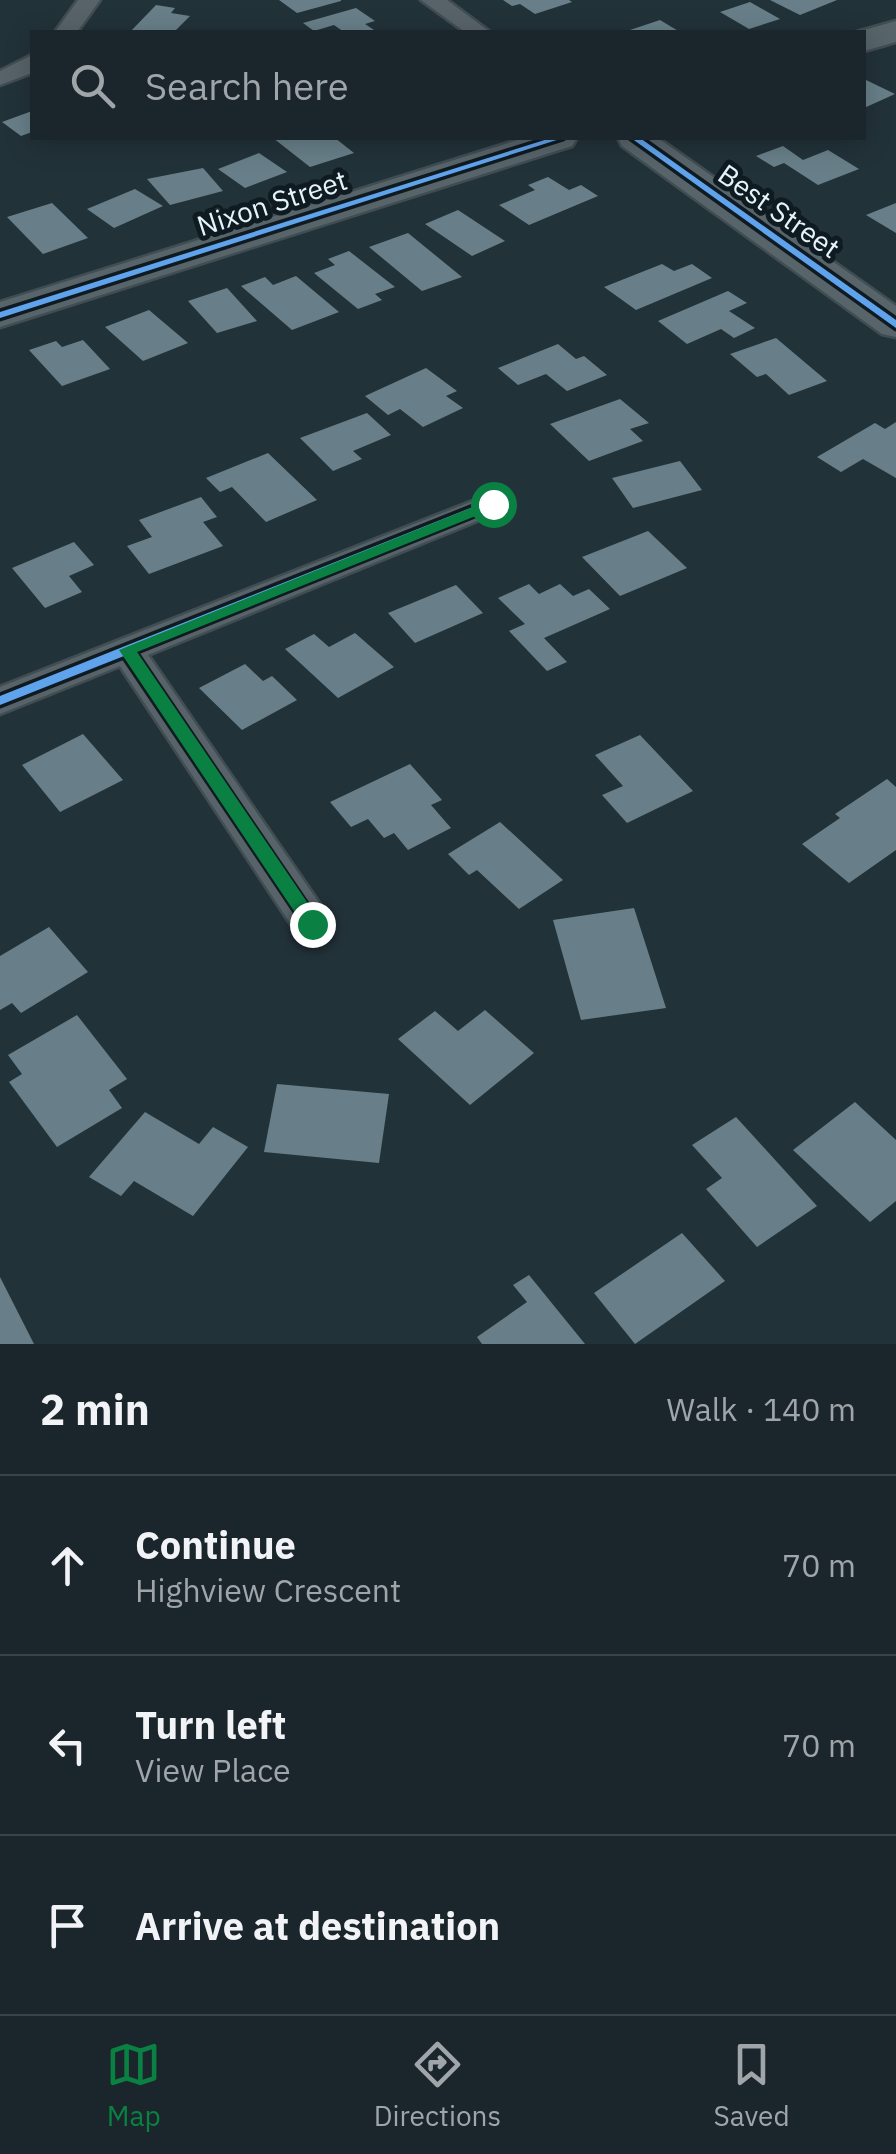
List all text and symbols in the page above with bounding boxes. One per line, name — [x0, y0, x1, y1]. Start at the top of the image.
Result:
search box — [30, 30, 866, 140]
icon: search — [65, 58, 120, 113]
text: Search here — [145, 61, 349, 110]
street label: Best Street — [711, 155, 847, 266]
street label: Nixon Street — [192, 161, 352, 244]
route start — [471, 482, 517, 528]
route end — [290, 902, 336, 948]
text: 2 min — [40, 1382, 150, 1437]
text: Walk · 140 m — [667, 1388, 856, 1430]
text: Continue — [135, 1520, 296, 1569]
icon: ahead — [40, 1538, 95, 1593]
text: 70 m — [782, 1544, 856, 1586]
text: Highview Crescent — [135, 1569, 401, 1611]
text: Turn left — [135, 1700, 286, 1749]
icon: left — [40, 1718, 95, 1773]
text: 70 m — [782, 1724, 856, 1766]
text: View Place — [135, 1749, 291, 1791]
icon: arrive — [40, 1898, 95, 1953]
text: Arrive at destination — [135, 1901, 500, 1950]
tab: Map — [106, 2037, 161, 2134]
tab: Directions — [374, 2037, 501, 2134]
tab: Saved — [714, 2037, 790, 2134]

